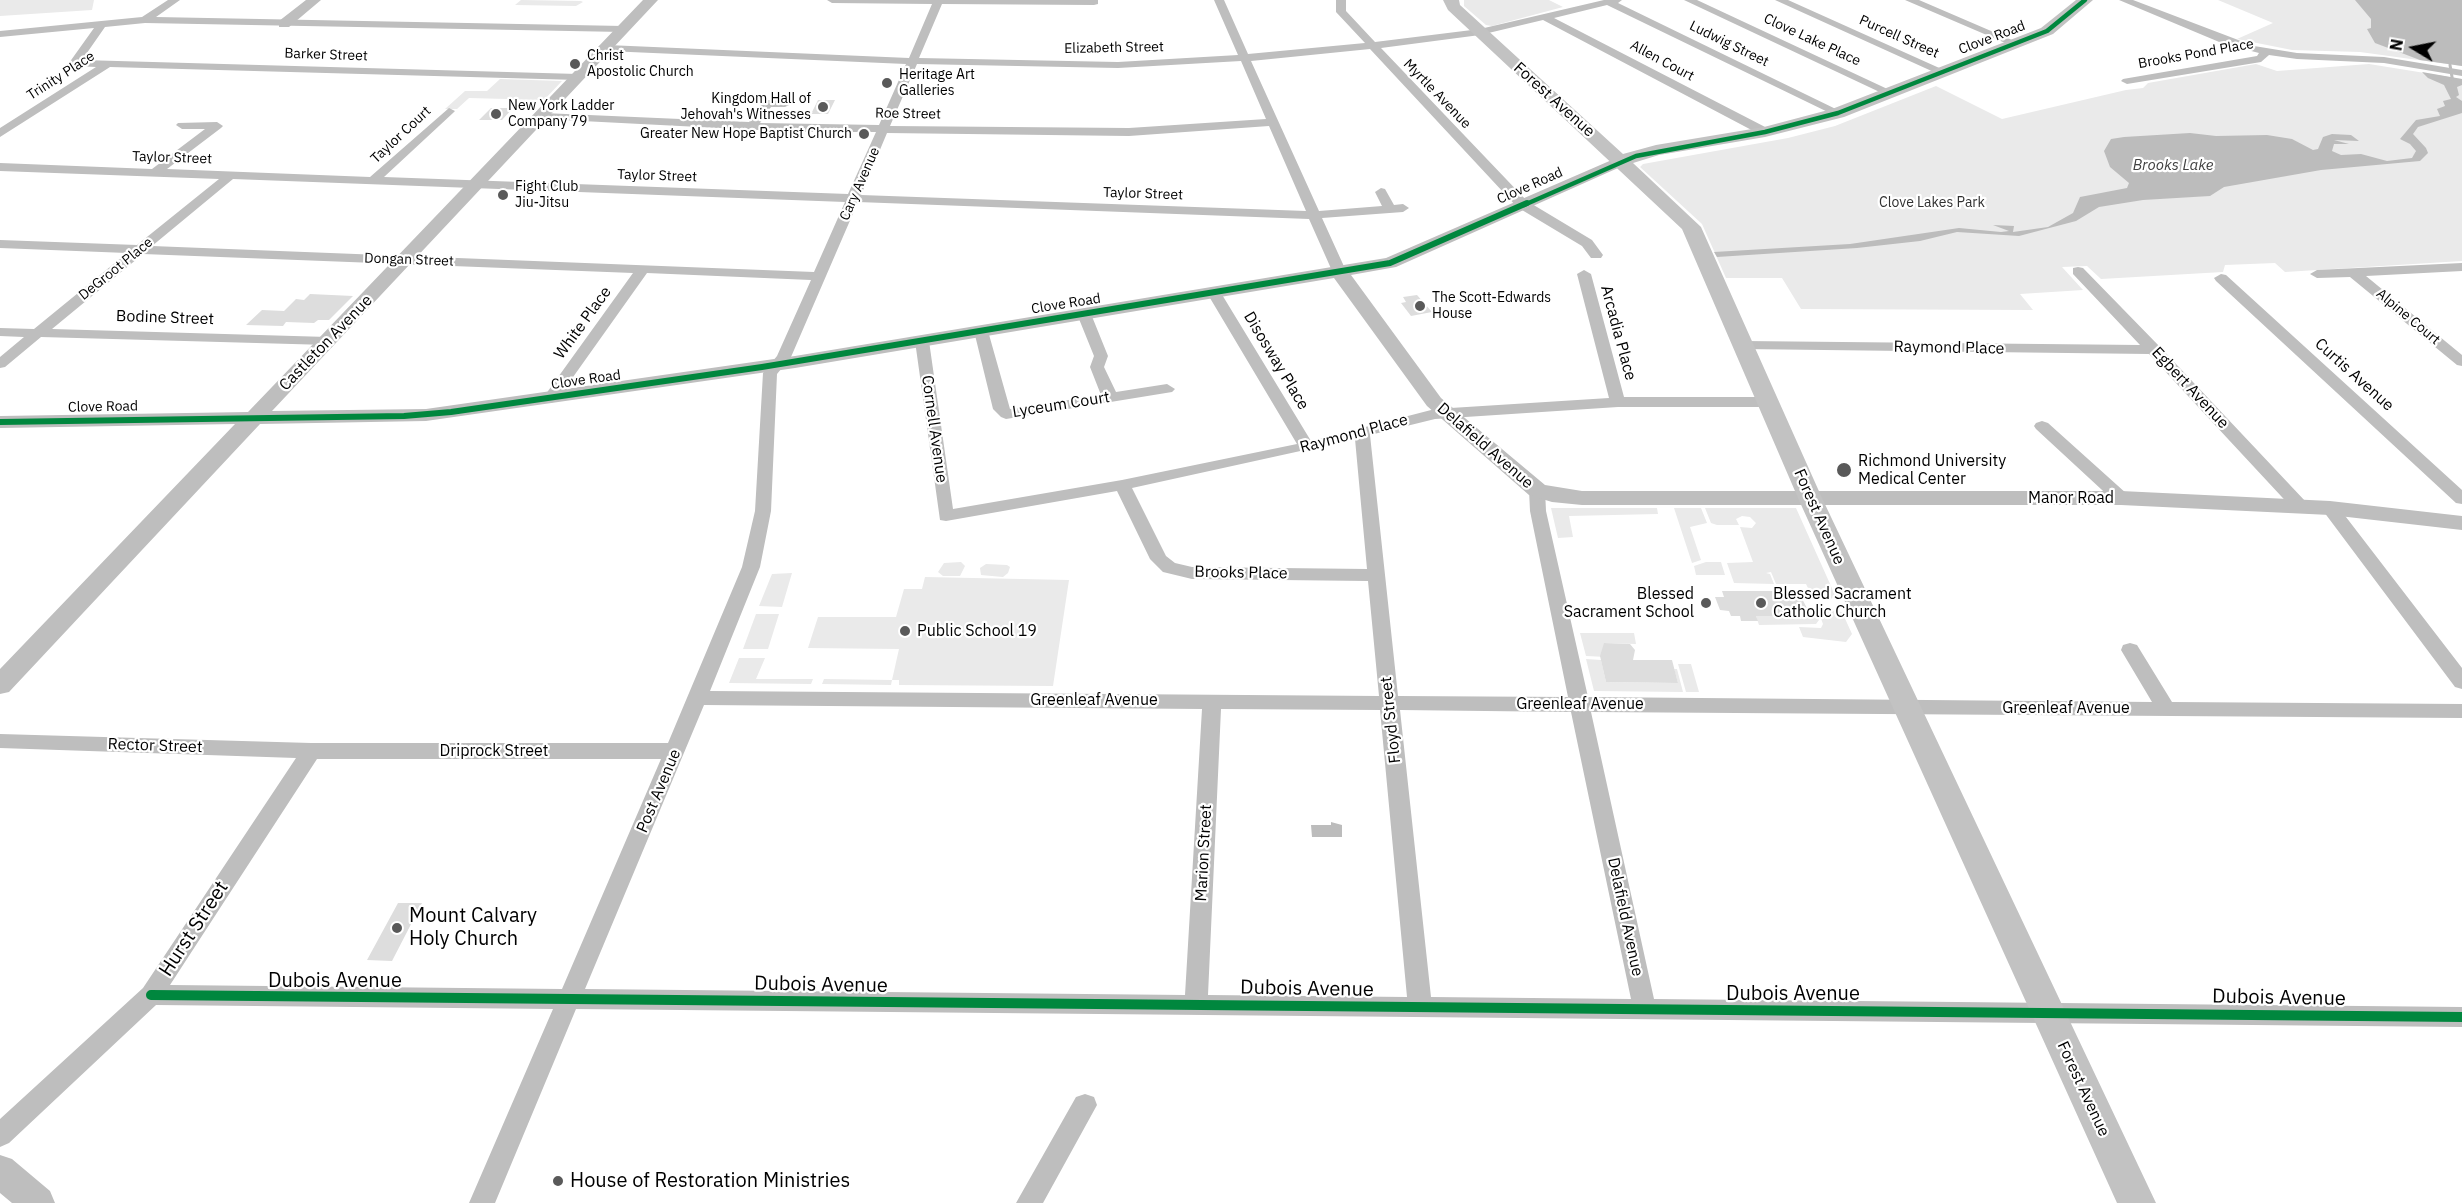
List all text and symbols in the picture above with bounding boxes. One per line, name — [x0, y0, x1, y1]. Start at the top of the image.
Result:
street label: Clove Lake Place — [1761, 10, 1863, 70]
street label: Purcell Street — [1857, 12, 1941, 62]
street label: Ludwig Street — [1687, 18, 1771, 70]
street label: Clove Road — [1956, 18, 2028, 58]
north arrow — [2384, 18, 2444, 78]
street label: Brooks Pond Place — [2137, 36, 2255, 72]
street label: Allen Court — [1627, 37, 1697, 85]
text: N — [2385, 37, 2407, 52]
street label: Elizabeth Street — [1064, 39, 1164, 57]
street label: Barker Street — [284, 45, 368, 65]
street label: Trinity Place — [24, 48, 98, 104]
place label: Christ Apostolic Church — [587, 48, 694, 80]
street label: Myrtle Avenue — [1400, 56, 1474, 132]
marker: Christ Apostolic Church — [568, 57, 582, 71]
street label: Forest Avenue — [1509, 59, 1599, 141]
place label: Heritage Art Galleries — [899, 67, 975, 100]
marker: Heritage Art Galleries — [880, 76, 894, 90]
place label: Kingdom Hall of Jehovah's Witnesses — [680, 91, 811, 124]
place label: New York Ladder Company 79 — [508, 98, 614, 130]
marker: Kingdom Hall of Jehovah's Witnesses — [816, 100, 830, 114]
street label: Taylor Court — [367, 103, 435, 167]
street label: Roe Street — [875, 105, 941, 123]
marker: New York Ladder Company 79 — [489, 107, 503, 121]
place label: Greater New Hope Baptist Church — [640, 126, 852, 142]
marker: Greater New Hope Baptist Church — [857, 127, 871, 141]
street label: Cary Avenue — [836, 145, 884, 223]
street label: Taylor Street — [132, 148, 212, 168]
water label: Brooks Lake — [2133, 157, 2213, 175]
street label: Clove Road — [1495, 164, 1565, 208]
street label: Taylor Street — [617, 166, 697, 186]
place label: Fight Club Jiu-Jitsu — [515, 179, 578, 212]
street label: Taylor Street — [1103, 184, 1183, 204]
marker: Fight Club Jiu-Jitsu — [496, 188, 510, 202]
park label: Clove Lakes Park — [1879, 195, 1985, 211]
street label: DeGroot Place — [76, 234, 156, 304]
street label: Dongan Street — [364, 250, 454, 270]
street label: White Place — [550, 283, 616, 363]
street label: Arcadia Place — [1596, 283, 1640, 383]
street label: Alpine Court — [2373, 286, 2443, 348]
street label: Clove Road — [1030, 290, 1102, 318]
place label: The Scott-Edwards House — [1432, 290, 1551, 322]
street label: Castleton Avenue — [275, 291, 377, 395]
marker: The Scott-Edwards House — [1413, 299, 1427, 313]
street label: Bodine Street — [116, 307, 214, 329]
street label: Disosway Place — [1239, 309, 1313, 413]
street label: Curtis Avenue — [2311, 335, 2397, 415]
street label: Raymond Place — [1893, 337, 2005, 359]
street label: Egbert Avenue — [2147, 343, 2233, 433]
street label: Clove Road — [550, 367, 622, 393]
street label: Cornell Avenue — [917, 374, 951, 484]
street label: Lyceum Court — [1011, 388, 1111, 422]
street label: Clove Road — [68, 398, 138, 416]
street label: Delafield Avenue — [1433, 399, 1537, 493]
street label: Raymond Place — [1298, 410, 1410, 458]
place label: Richmond University Medical Center — [1858, 451, 2006, 489]
marker: Richmond University Medical Center — [1835, 461, 1853, 479]
street label: Forest Avenue — [1789, 466, 1849, 568]
street label: Manor Road — [2028, 488, 2114, 508]
street label: Brooks Place — [1194, 563, 1288, 583]
place label: Blessed Sacrament School — [1564, 584, 1694, 622]
place label: Blessed Sacrament Catholic Church — [1773, 584, 1912, 622]
marker: Blessed Sacrament School — [1699, 596, 1713, 610]
marker: Blessed Sacrament Catholic Church — [1754, 596, 1768, 610]
place label: Public School 19 — [917, 621, 1037, 641]
marker: Public School 19 — [898, 624, 912, 638]
street label: Floyd Street — [1377, 676, 1405, 764]
street label: Greenleaf Avenue — [1030, 690, 1158, 710]
street label: Greenleaf Avenue — [1516, 694, 1644, 714]
street label: Greenleaf Avenue — [2002, 698, 2130, 718]
street label: Rector Street — [107, 735, 203, 757]
street label: Driprock Street — [440, 741, 548, 761]
street label: Post Avenue — [633, 746, 685, 836]
street label: Marion Street — [1192, 804, 1216, 902]
street label: Delafield Avenue — [1603, 856, 1647, 978]
street label: Hurst Street — [154, 877, 234, 981]
place label: Mount Calvary Holy Church — [409, 904, 537, 951]
marker: Mount Calvary Holy Church — [390, 921, 404, 935]
street label: Dubois Avenue — [268, 969, 402, 993]
street label: Dubois Avenue — [754, 972, 888, 998]
street label: Dubois Avenue — [1240, 976, 1374, 1002]
street label: Dubois Avenue — [1726, 982, 1860, 1006]
street label: Dubois Avenue — [2212, 985, 2346, 1011]
street label: Forest Avenue — [2053, 1038, 2113, 1140]
place label: House of Restoration Ministries — [570, 1169, 850, 1193]
marker: House of Restoration Ministries — [551, 1174, 565, 1188]

